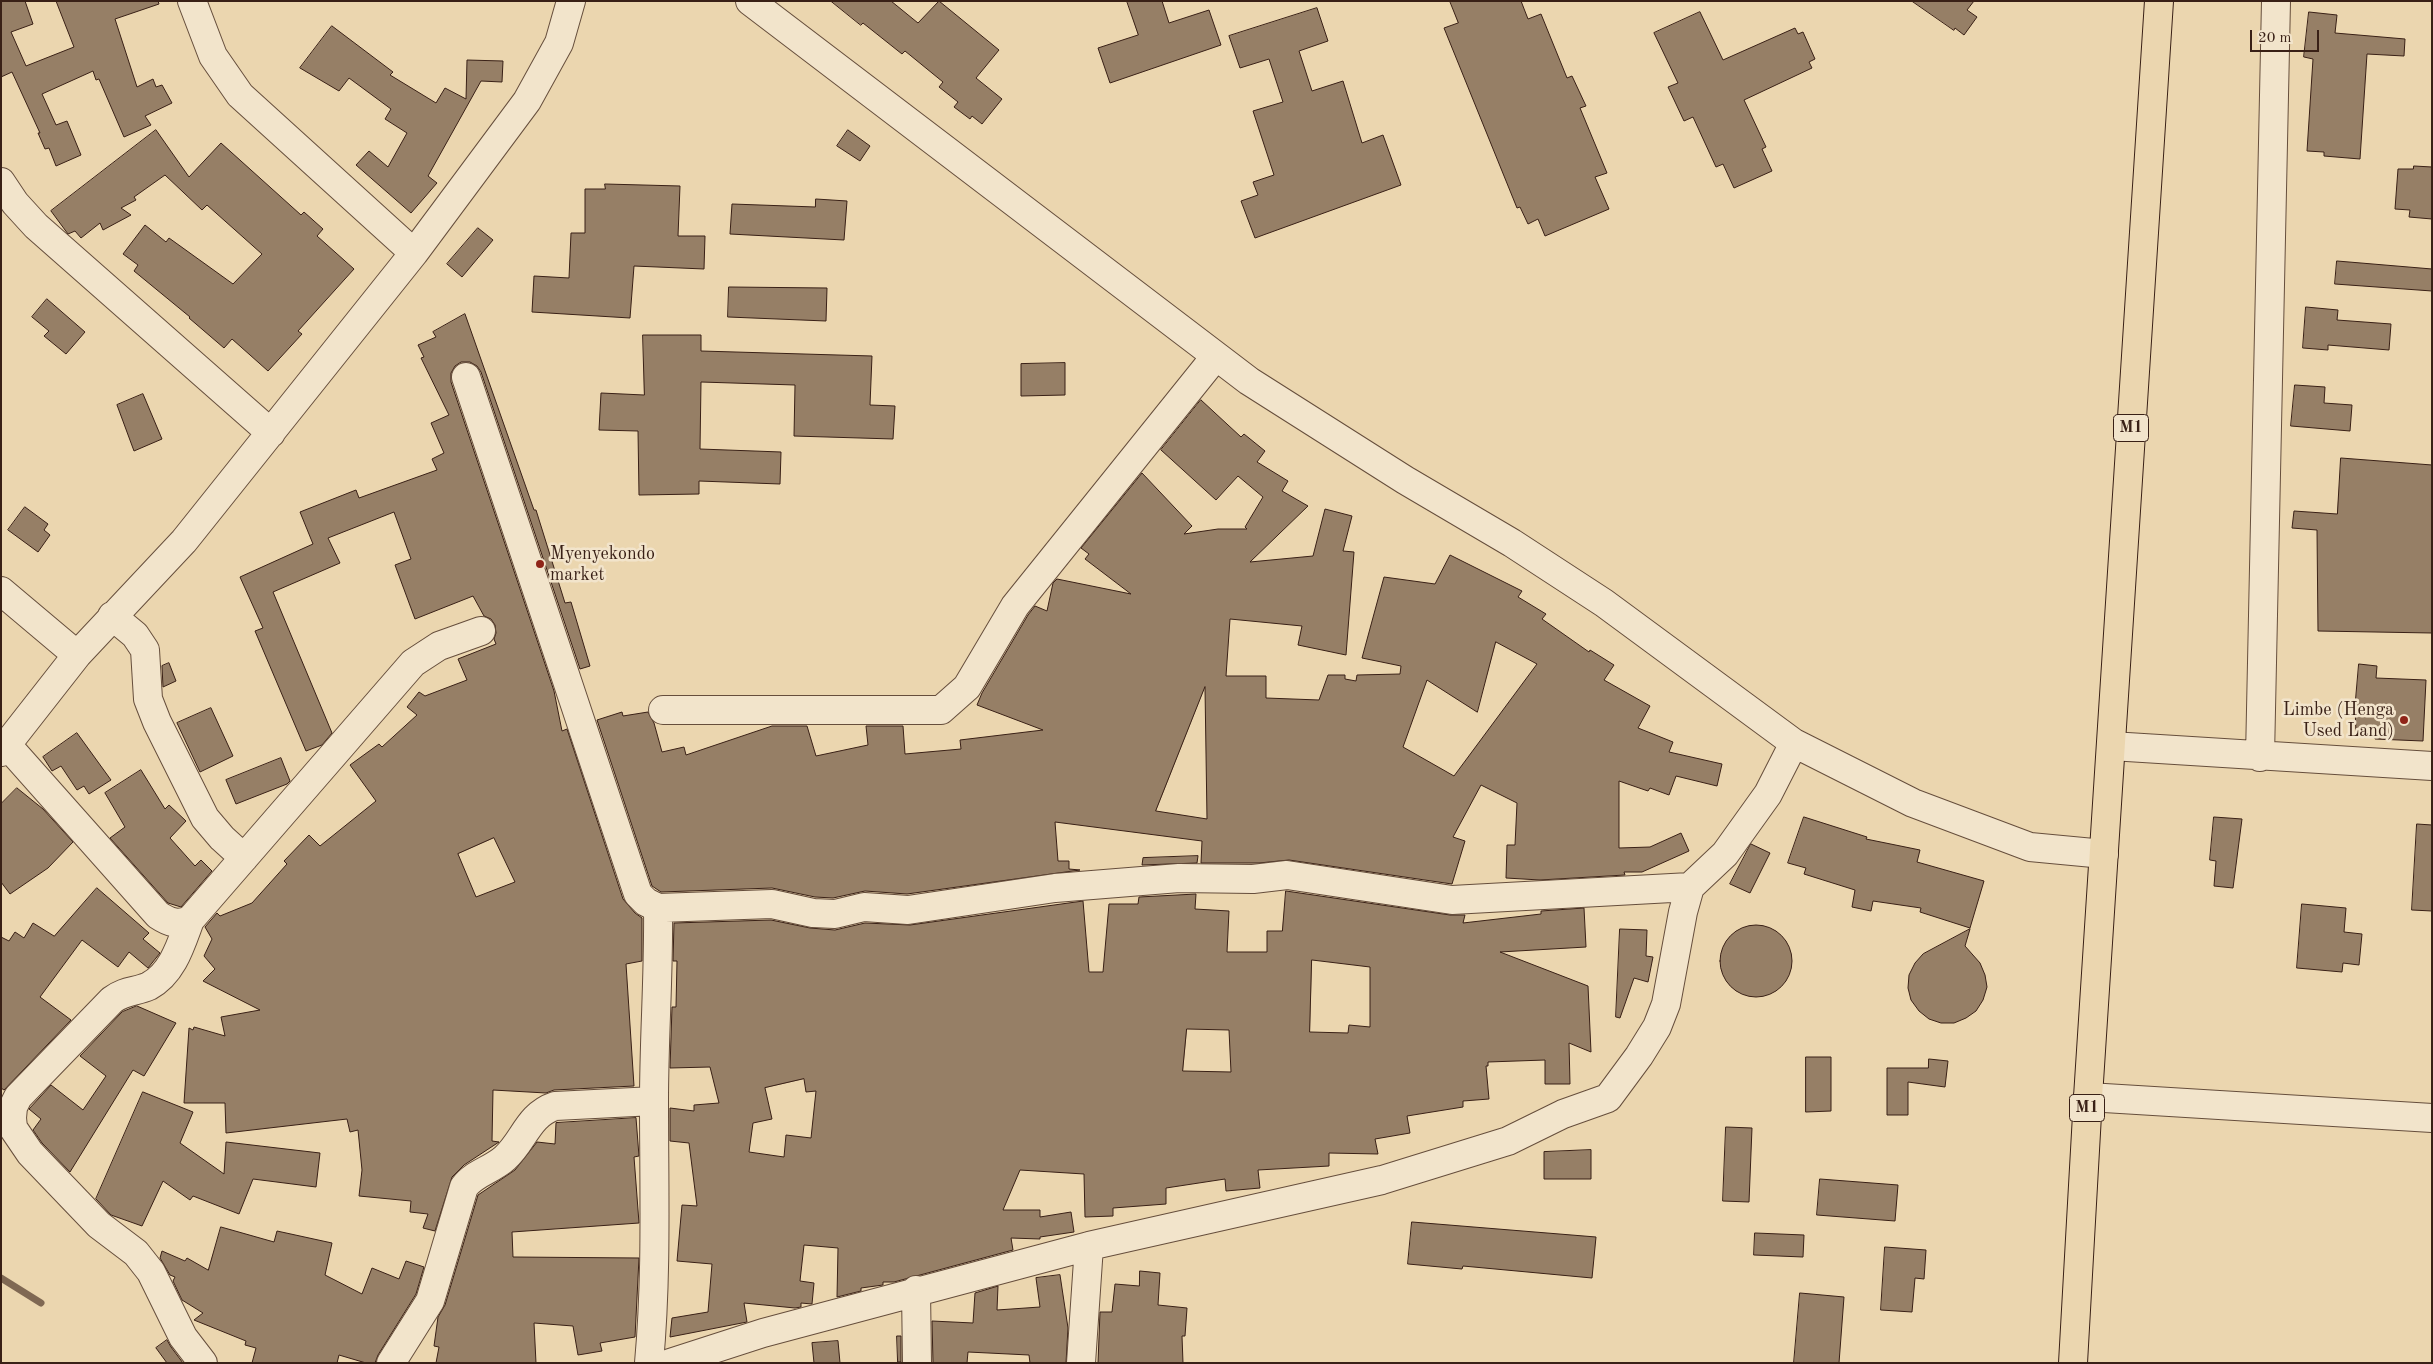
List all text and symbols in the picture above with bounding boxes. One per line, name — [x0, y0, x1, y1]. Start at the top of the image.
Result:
scale bar — [2253, 20, 2322, 52]
text: 20 m — [2258, 31, 2292, 46]
road number: M1 — [2114, 414, 2148, 442]
place label: Myenyekondo market — [550, 543, 655, 586]
marker: Myenyekondo market — [534, 558, 546, 570]
place label: Limbe (Henga Used Land) — [2283, 699, 2394, 742]
marker: Limbe (Henga Used Land) — [2398, 714, 2410, 726]
road number: M1 — [2070, 1094, 2104, 1122]

